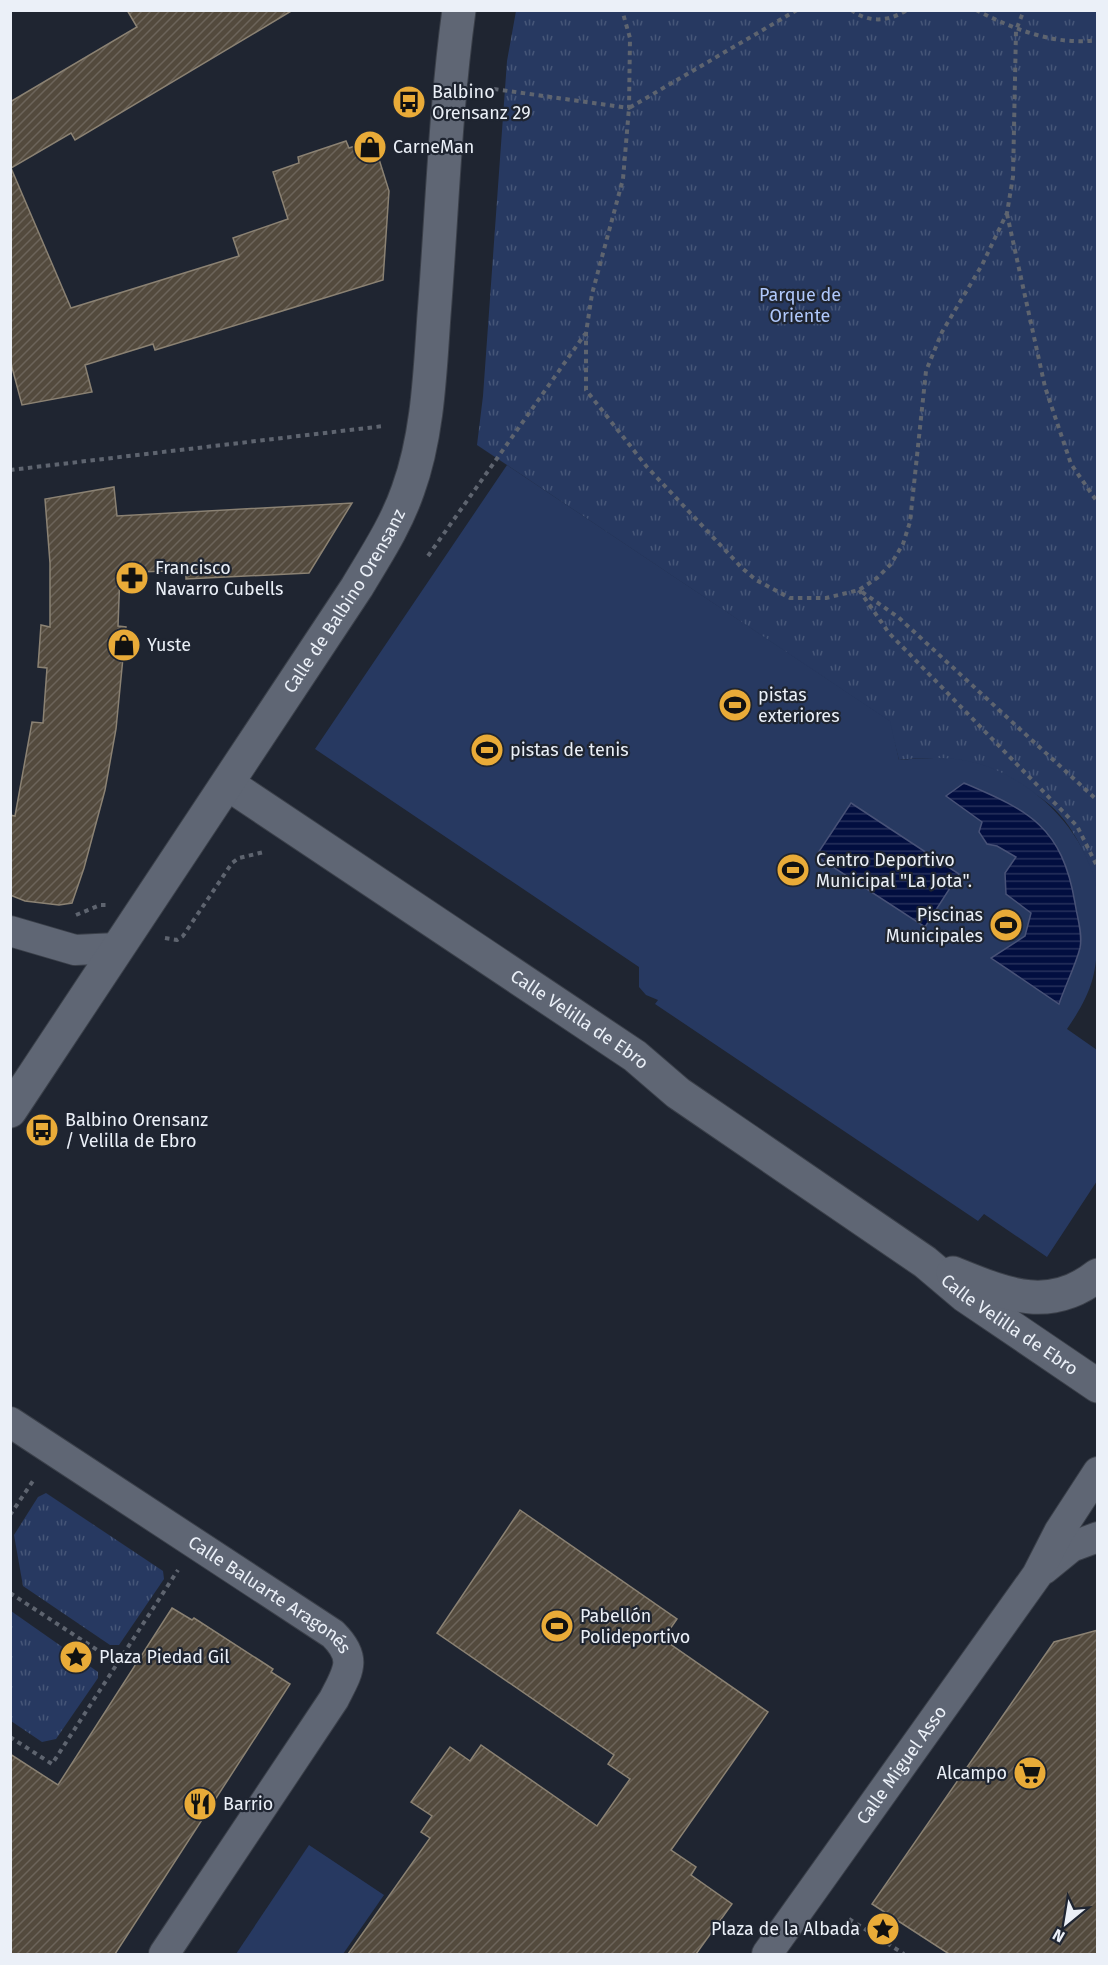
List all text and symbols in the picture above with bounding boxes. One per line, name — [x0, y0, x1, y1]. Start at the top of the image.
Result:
place label: Balbino Orensanz 29 — [432, 81, 531, 124]
bus stop icon: Balbino Orensanz 29 — [391, 84, 427, 120]
shop icon: CarneMan — [352, 129, 388, 165]
place label: CarneMan — [393, 136, 474, 158]
park label: Parque de Oriente — [759, 284, 841, 327]
street label: Calle de Balbino Orensanz — [279, 505, 410, 697]
place label: Francisco Navarro Cubells — [155, 557, 284, 600]
pharmacy icon: Francisco Navarro Cubells — [114, 560, 150, 596]
shop icon: Yuste — [106, 627, 142, 663]
place label: Yuste — [147, 634, 191, 656]
place label: pistas exteriores — [758, 684, 840, 727]
sports icon: pistas exteriores — [717, 687, 753, 723]
sports icon: pistas de tenis — [469, 732, 505, 768]
place label: pistas de tenis — [510, 739, 629, 761]
place label: Centro Deportivo Municipal "La Jota". — [816, 849, 972, 892]
sports icon: Centro Deportivo Municipal "La Jota". — [775, 852, 811, 888]
place label: Piscinas Municipales — [886, 904, 983, 947]
sports icon: Piscinas Municipales — [988, 907, 1024, 943]
street label: Calle Velilla de Ebro — [506, 965, 653, 1074]
place label: Balbino Orensanz / Velilla de Ebro — [65, 1109, 208, 1152]
bus stop icon: Balbino Orensanz / Velilla de Ebro — [24, 1112, 60, 1148]
street label: Calle Velilla de Ebro — [937, 1269, 1082, 1380]
street label: Calle Baluarte Aragonés — [184, 1531, 356, 1657]
place label: Pabellón Polideportivo — [580, 1605, 690, 1648]
sports icon: Pabellón Polideportivo — [539, 1608, 575, 1644]
place icon: Plaza Piedad Gil — [58, 1639, 94, 1675]
place label: Plaza Piedad Gil — [99, 1646, 230, 1668]
street label: Calle Miguel Asso — [852, 1701, 951, 1829]
supermarket icon: Alcampo — [1012, 1755, 1048, 1791]
place label: Alcampo — [937, 1762, 1007, 1784]
restaurant icon: Barrio — [182, 1786, 218, 1822]
place label: Barrio — [223, 1793, 273, 1815]
north arrow — [1036, 1893, 1096, 1953]
place icon: Plaza de la Albada — [865, 1911, 901, 1947]
place label: Plaza de la Albada — [711, 1918, 860, 1940]
text: N — [1049, 1925, 1068, 1946]

